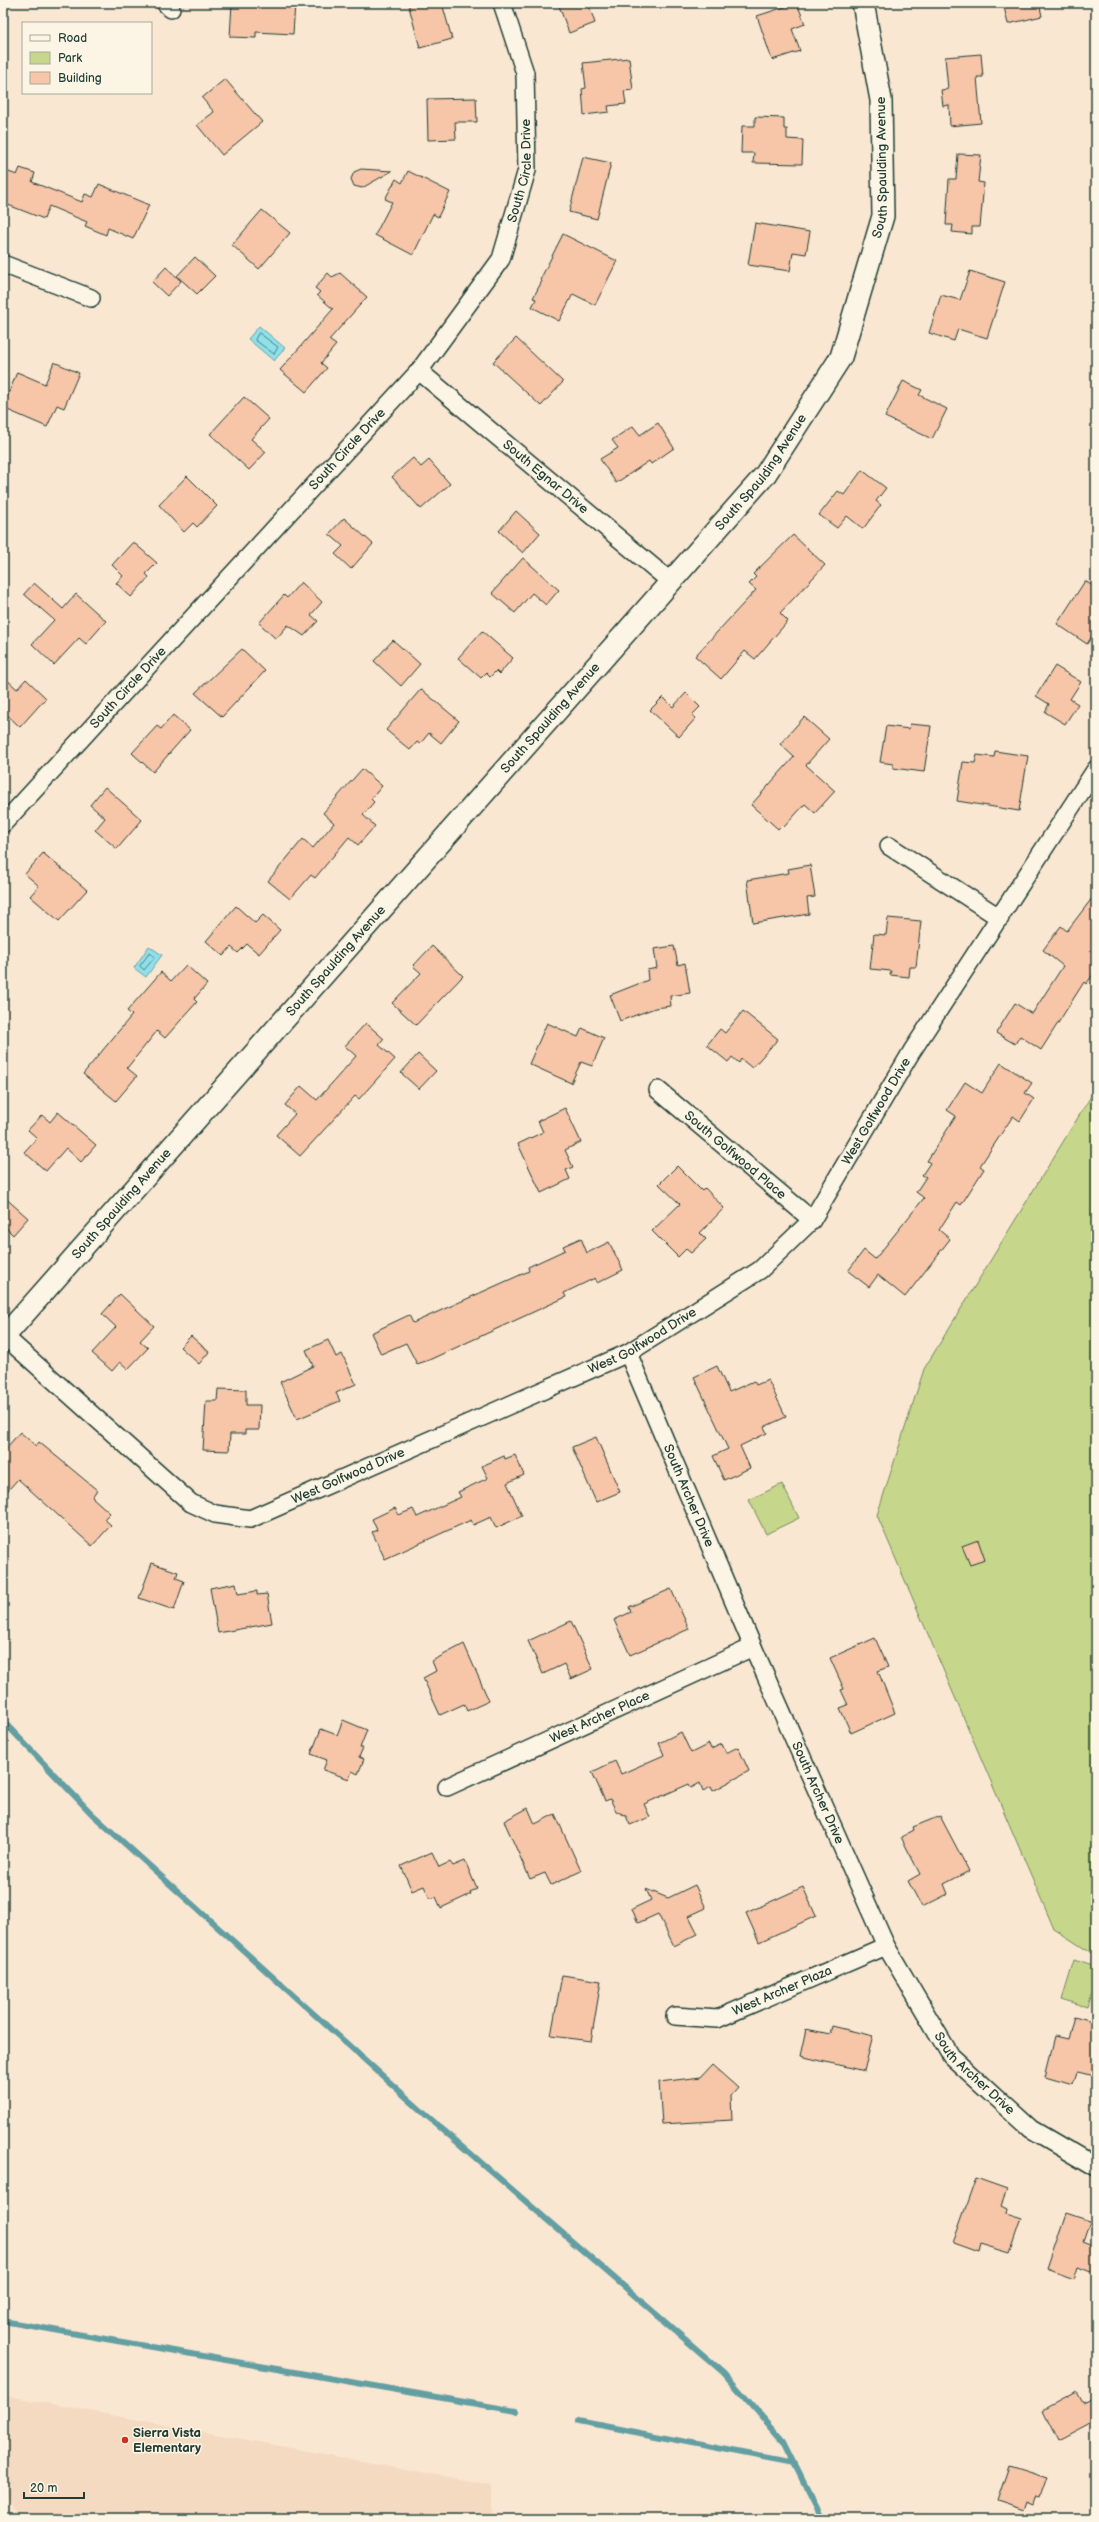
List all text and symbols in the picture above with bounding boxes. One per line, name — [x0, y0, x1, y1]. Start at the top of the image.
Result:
legend — [22, 22, 152, 94]
text: Road — [58, 31, 87, 46]
text: Park — [58, 51, 82, 66]
text: Building — [58, 71, 102, 86]
street label: South Spaulding Avenue — [869, 96, 891, 240]
street label: South Circle Drive — [504, 118, 535, 224]
street label: South Circle Drive — [306, 405, 389, 493]
street label: South Spaulding Avenue — [712, 411, 810, 534]
street label: South Egnar Drive — [499, 437, 592, 518]
street label: South Circle Drive — [87, 643, 170, 732]
street label: South Spaulding Avenue — [497, 659, 604, 777]
street label: South Spaulding Avenue — [283, 902, 389, 1020]
street label: West Golfwood Drive — [838, 1055, 914, 1168]
street label: South Golfwood Place — [681, 1108, 790, 1203]
street label: South Spaulding Avenue — [68, 1145, 175, 1262]
street label: West Golfwood Drive — [586, 1304, 700, 1377]
street label: South Archer Drive — [660, 1442, 718, 1550]
street label: West Golfwood Drive — [289, 1444, 407, 1508]
street label: West Archer Place — [547, 1687, 653, 1747]
street label: South Archer Drive — [788, 1739, 848, 1847]
street label: West Archer Plaza — [730, 1962, 834, 2019]
street label: South Archer Drive — [931, 2029, 1018, 2118]
place label: Sierra Vista Elementary — [133, 2425, 201, 2456]
marker: Sierra Vista Elementary — [120, 2435, 130, 2445]
scale bar — [24, 2474, 84, 2500]
text: 20 m — [30, 2481, 57, 2496]

